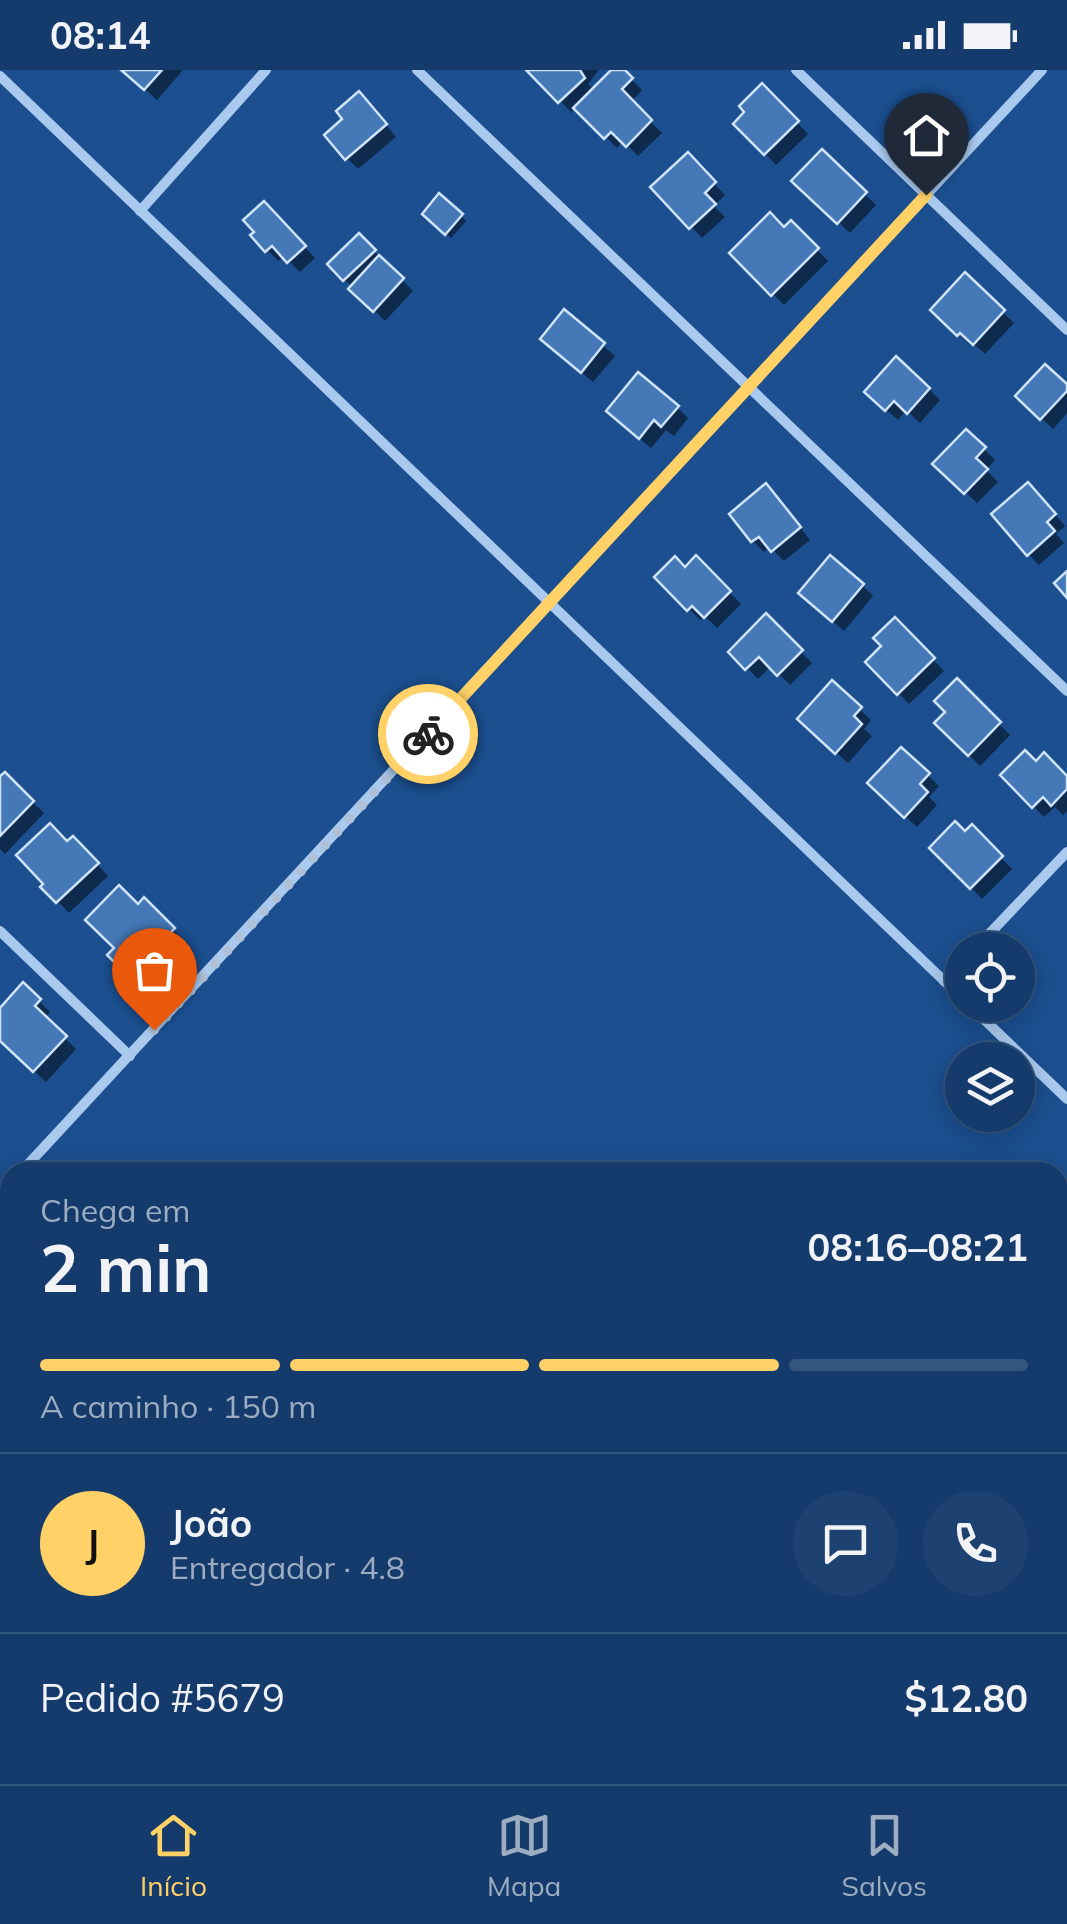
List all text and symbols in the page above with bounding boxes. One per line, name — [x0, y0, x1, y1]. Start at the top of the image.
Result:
text: 08:14 — [50, 11, 151, 59]
pin — [884, 93, 969, 196]
icon: home — [899, 108, 954, 163]
courier — [378, 684, 478, 784]
icon: bike — [401, 707, 456, 762]
pin — [112, 928, 197, 1031]
map controls — [945, 932, 1035, 1132]
button: locate — [945, 932, 1035, 1022]
icon: bag — [127, 943, 182, 998]
button: layers — [945, 1042, 1035, 1132]
text: Chega em — [40, 1190, 190, 1230]
text: 08:16–08:21 — [808, 1223, 1028, 1271]
text: 2 min — [40, 1227, 211, 1308]
text: A caminho · 150 m — [40, 1386, 316, 1426]
button: chat — [793, 1491, 898, 1596]
button: phone — [923, 1491, 1028, 1596]
text: João — [170, 1499, 252, 1547]
text: J — [86, 1519, 99, 1567]
text: Entregador · 4.8 — [170, 1547, 405, 1587]
text: Pedido #5679 — [40, 1674, 285, 1722]
text: $12.80 — [905, 1674, 1028, 1722]
tab: Início — [140, 1808, 207, 1903]
tab: Mapa — [487, 1808, 561, 1903]
tab: Salvos — [841, 1808, 927, 1903]

